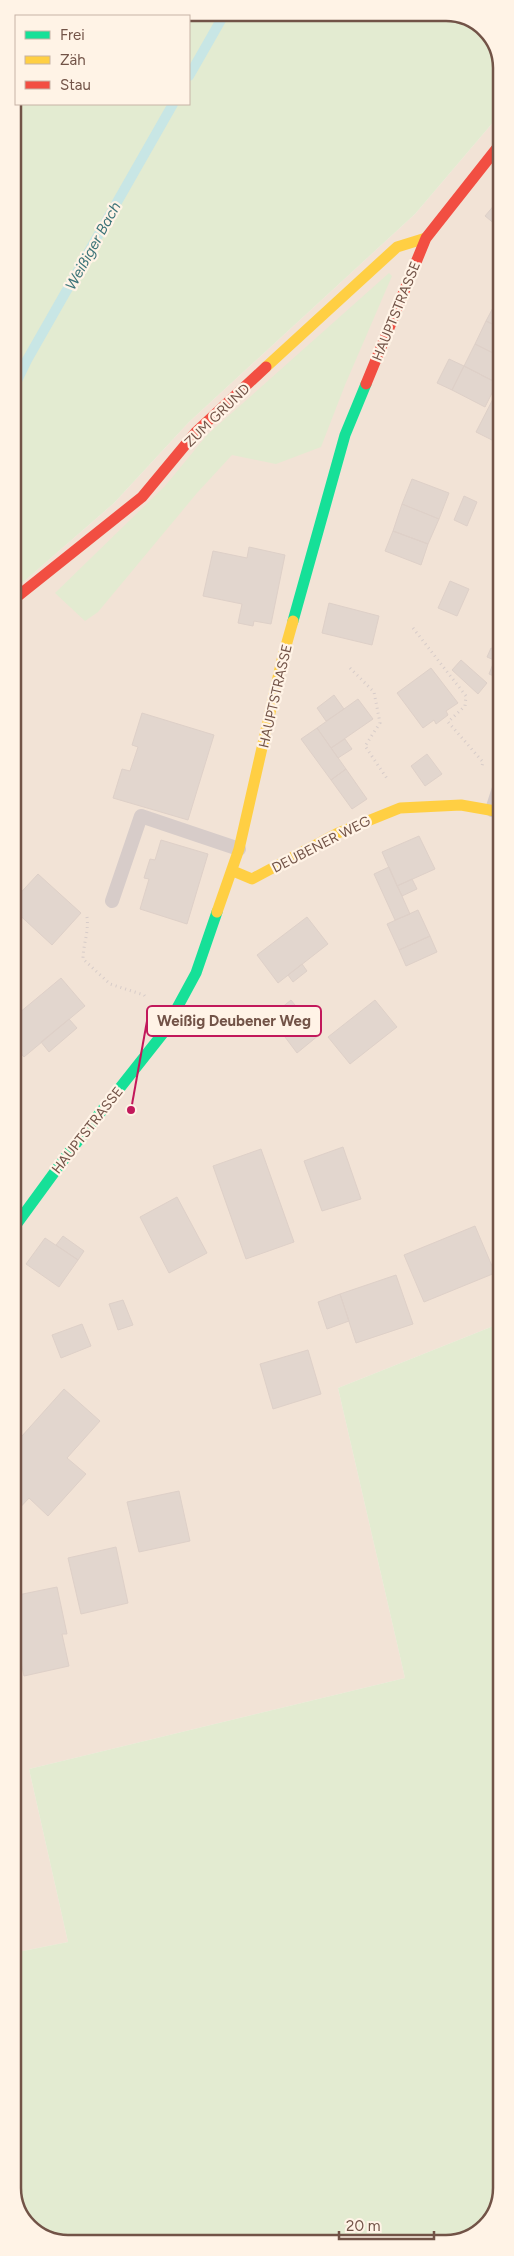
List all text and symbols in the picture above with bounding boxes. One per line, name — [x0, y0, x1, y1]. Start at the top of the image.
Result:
legend — [15, 15, 190, 105]
text: Frei — [60, 26, 85, 44]
text: Zäh — [60, 51, 86, 69]
text: Stau — [60, 76, 91, 94]
water label: Weißiger Bach — [61, 199, 125, 293]
street label: HAUPTSTRASSE — [369, 259, 424, 363]
street label: ZUM GRUND — [181, 380, 253, 451]
street label: HAUPTSTRASSE — [255, 643, 296, 750]
street label: DEUBENER WEG — [269, 812, 374, 877]
callout: Weißig Deubener Weg — [147, 1006, 321, 1036]
text: Weißig Deubener Weg — [157, 1012, 311, 1030]
street label: HAUPTSTRASSE — [48, 1083, 127, 1177]
scale bar — [339, 2208, 434, 2240]
text: 20 m — [346, 2217, 380, 2235]

